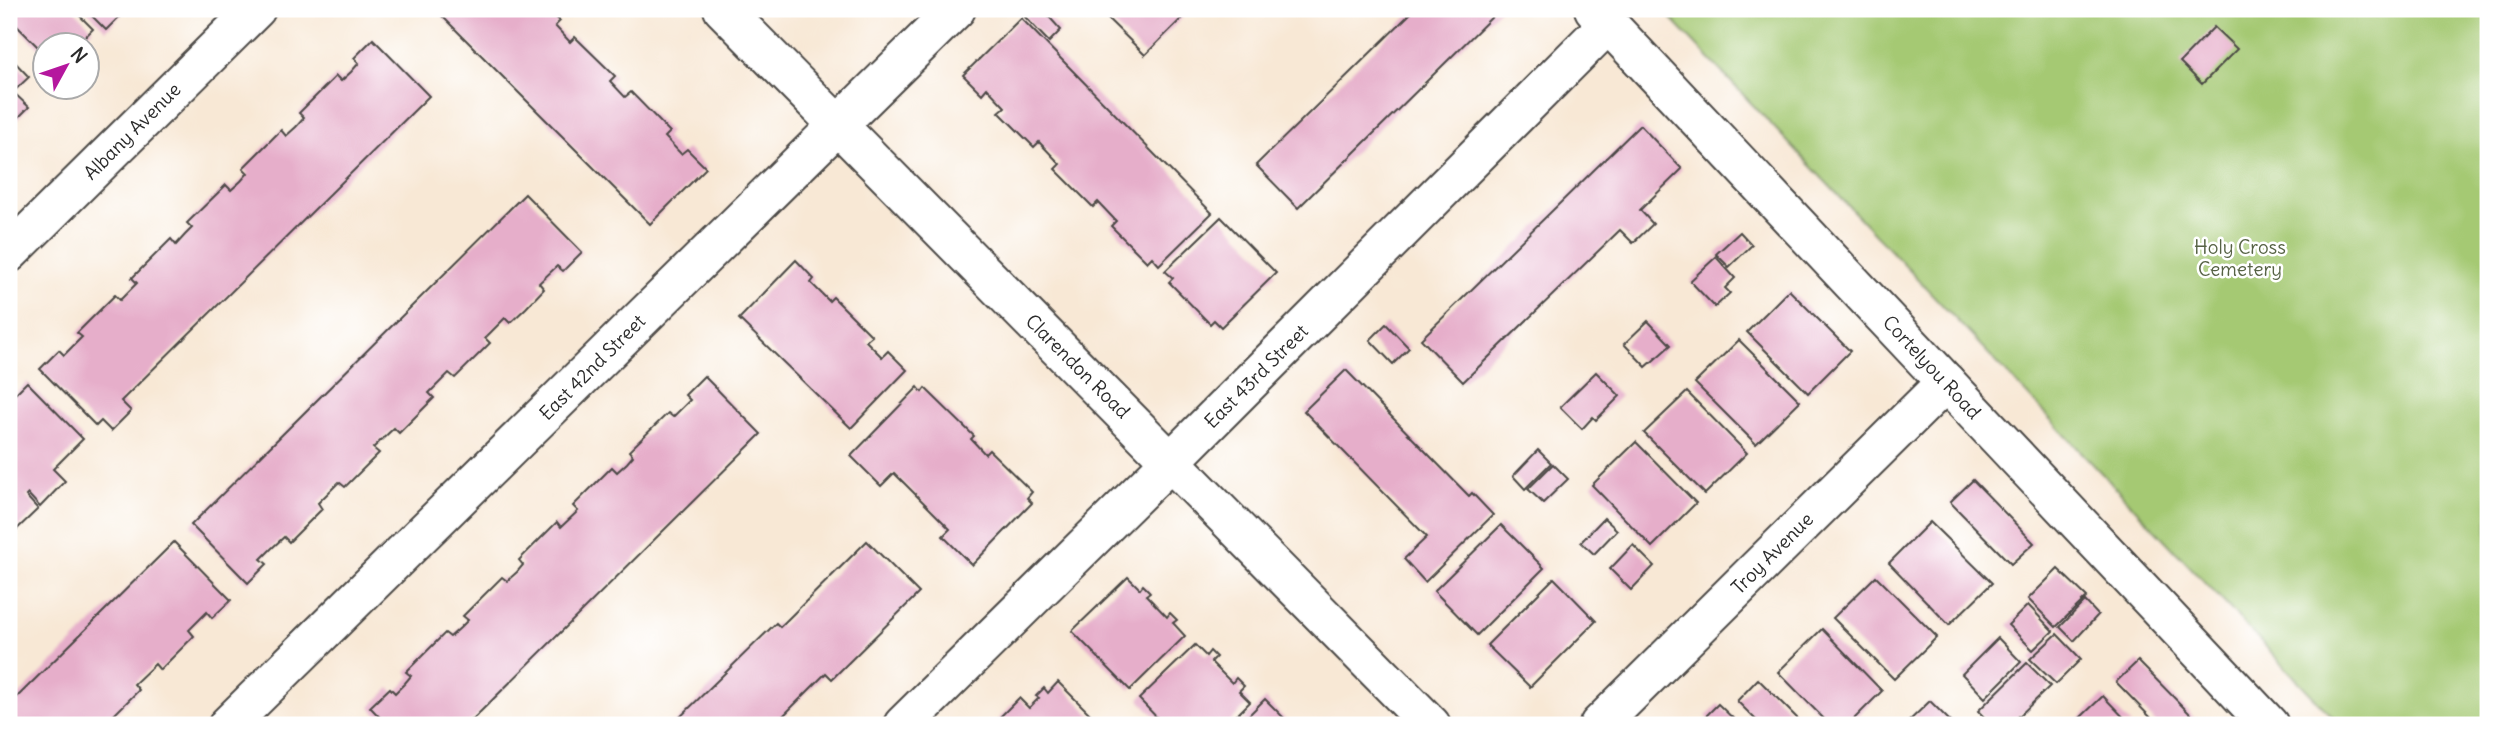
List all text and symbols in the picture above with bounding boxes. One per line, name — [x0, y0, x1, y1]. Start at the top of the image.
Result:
north arrow — [32, 32, 102, 102]
text: N — [66, 42, 92, 68]
street label: Albany Avenue — [78, 77, 186, 185]
park label: Holy Cross Cemetery — [2194, 235, 2286, 281]
street label: East 42nd Street — [534, 309, 650, 425]
street label: Clarendon Road — [1021, 309, 1135, 423]
street label: Cortelyou Road — [1878, 310, 1986, 424]
street label: East 43rd Street — [1199, 319, 1313, 433]
street label: Troy Avenue — [1726, 507, 1818, 599]

